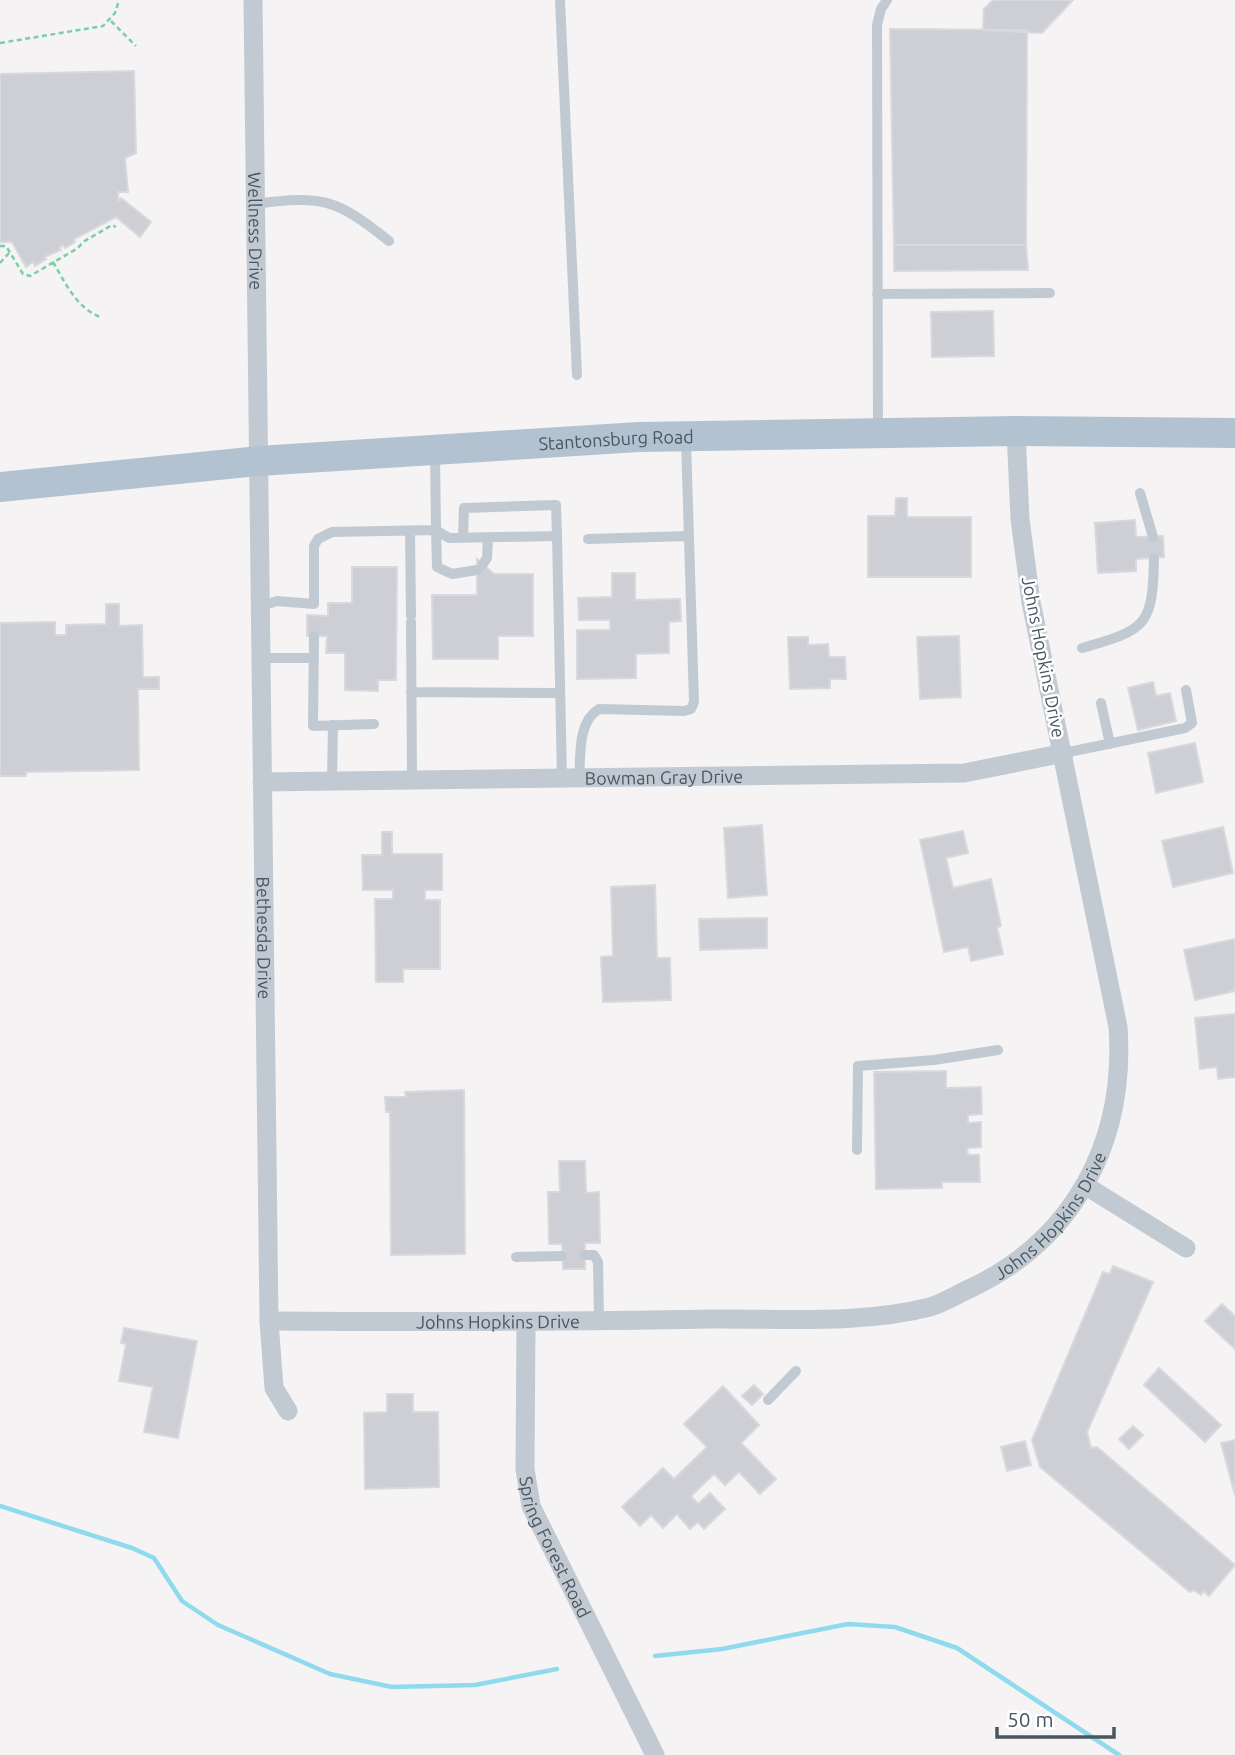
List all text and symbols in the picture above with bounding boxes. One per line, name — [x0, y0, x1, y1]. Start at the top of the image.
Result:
street label: Wellness Drive — [245, 172, 267, 290]
street label: Stantonsburg Road — [538, 426, 694, 453]
street label: Johns Hopkins Drive — [1019, 575, 1069, 739]
street label: Bowman Gray Drive — [585, 766, 743, 788]
street label: Bethesda Drive — [254, 876, 275, 1000]
street label: Johns Hopkins Drive — [990, 1149, 1109, 1283]
street label: Johns Hopkins Drive — [416, 1311, 580, 1332]
street label: Spring Forest Road — [516, 1475, 595, 1621]
scale bar — [997, 1696, 1114, 1740]
text: 50 m — [1007, 1707, 1054, 1731]

